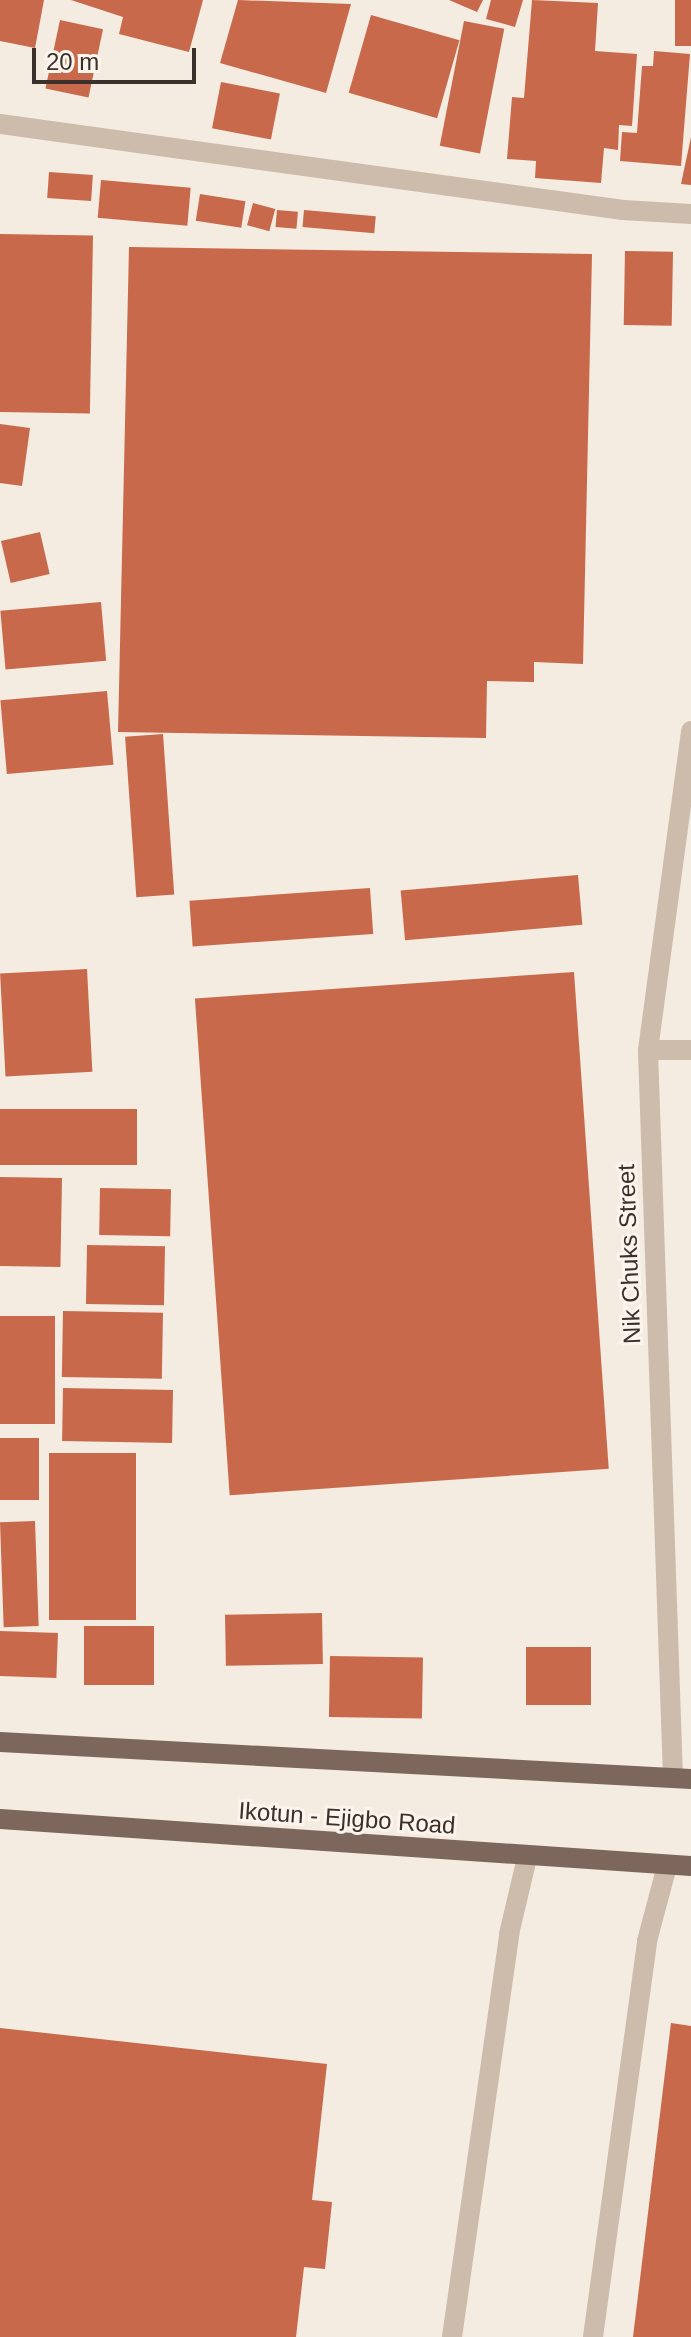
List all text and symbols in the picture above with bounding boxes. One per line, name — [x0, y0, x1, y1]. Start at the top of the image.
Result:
scale bar — [36, 32, 200, 82]
text: 20 m — [46, 48, 99, 75]
street label: Nik Chuks Street — [611, 1164, 647, 1344]
street label: Ikotun - Ejigbo Road — [238, 1796, 456, 1840]

